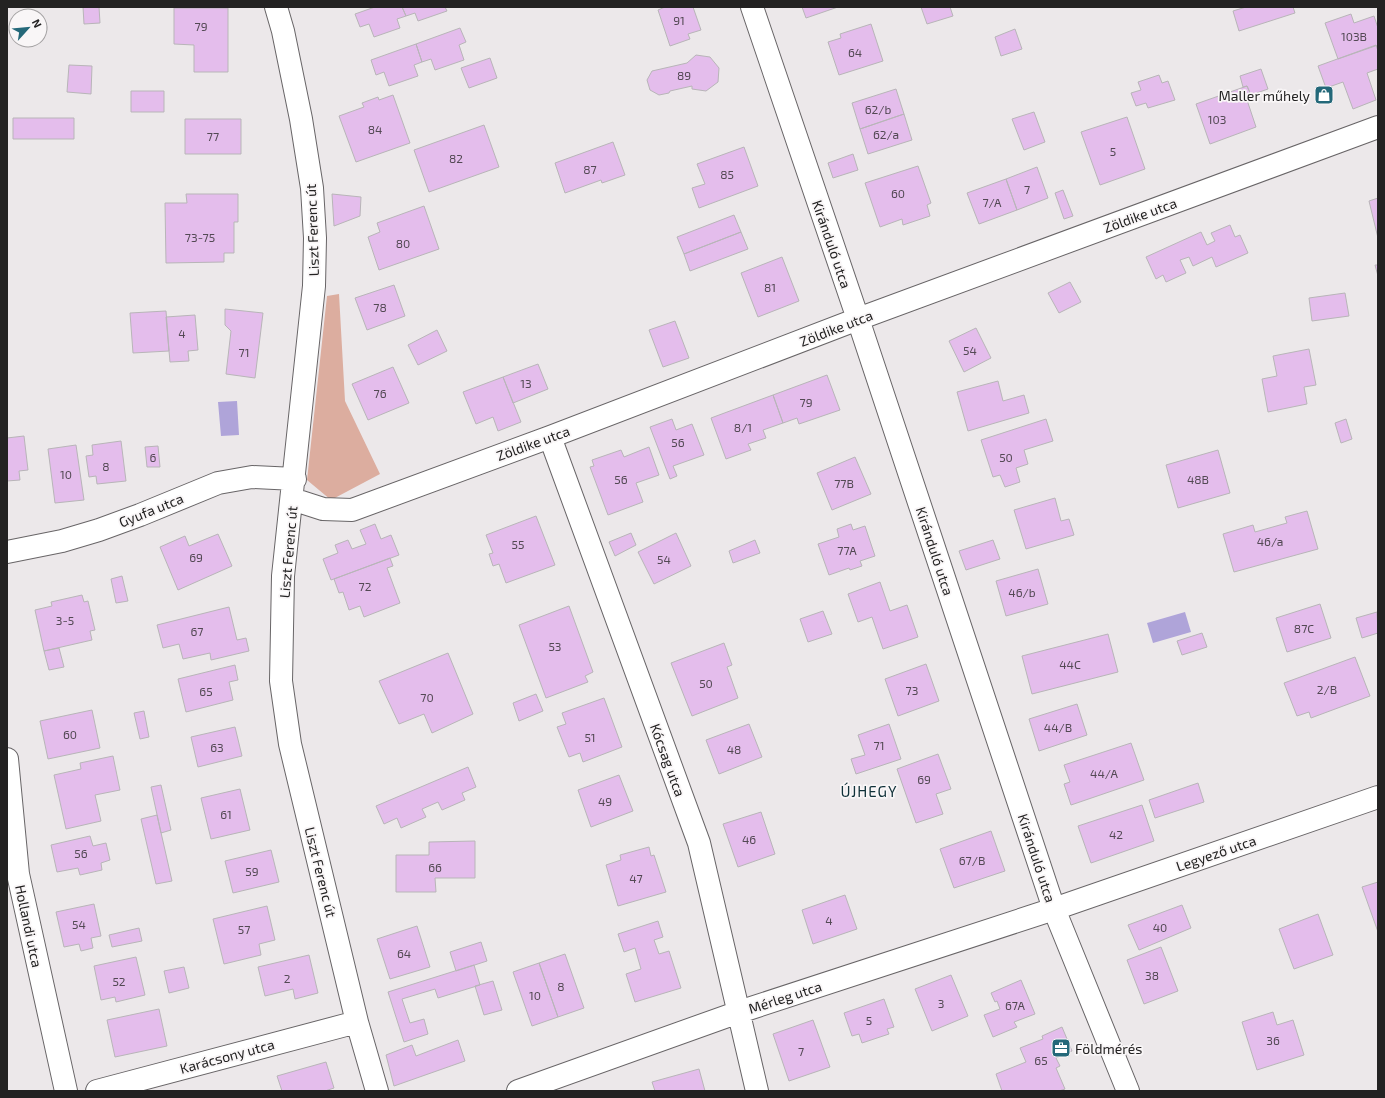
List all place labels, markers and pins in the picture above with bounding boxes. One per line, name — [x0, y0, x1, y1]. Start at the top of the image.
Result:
shop icon: Maller műhely — [1313, 84, 1335, 106]
place label: Maller műhely — [1219, 87, 1311, 104]
office icon: Földmérés — [1050, 1037, 1072, 1059]
place label: Földmérés — [1075, 1040, 1142, 1057]

